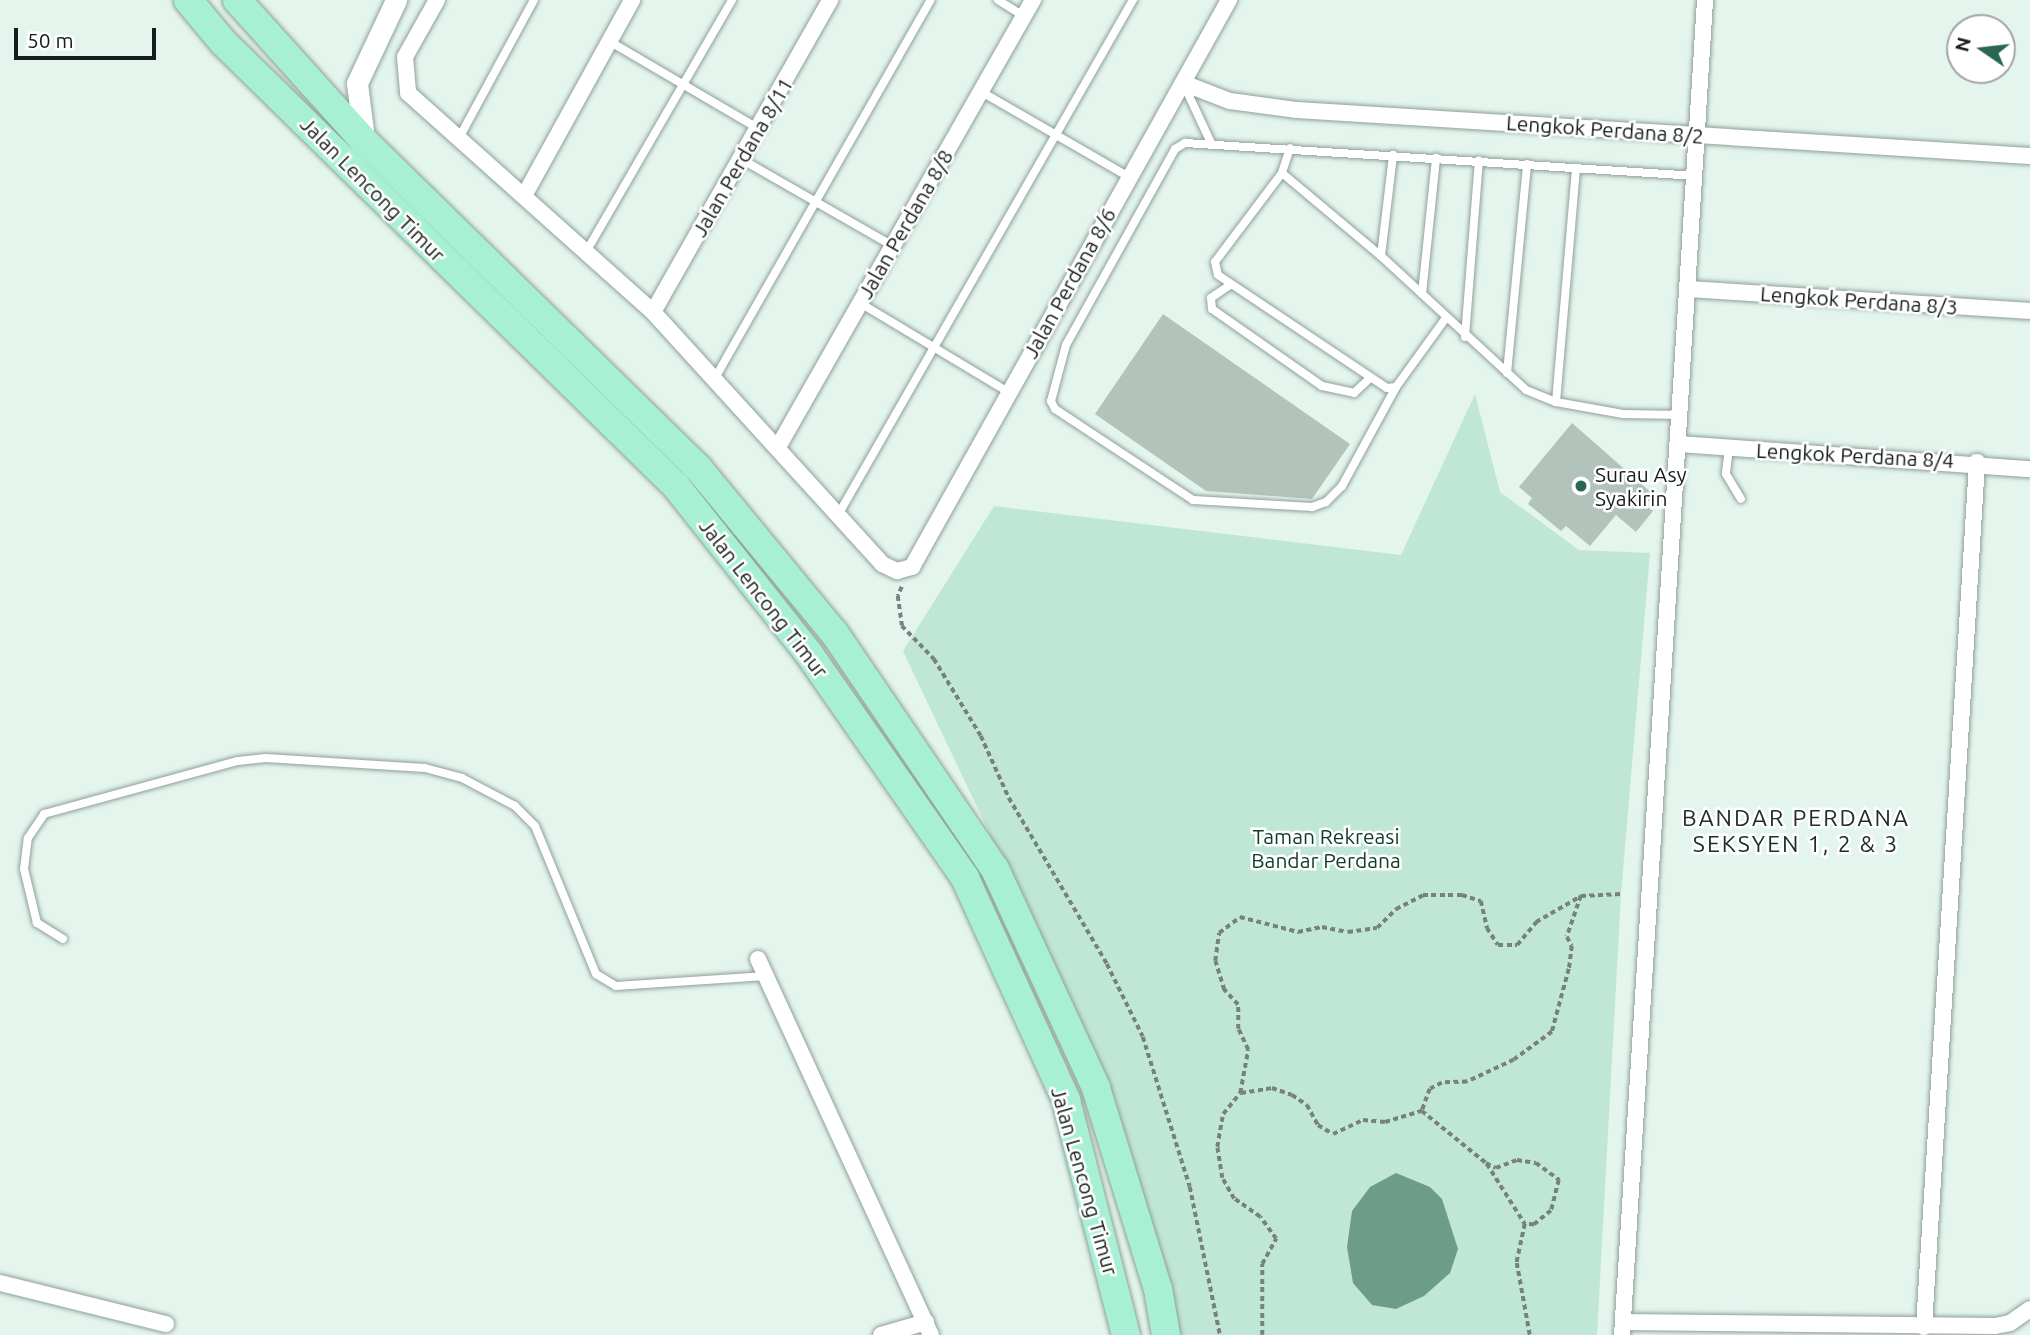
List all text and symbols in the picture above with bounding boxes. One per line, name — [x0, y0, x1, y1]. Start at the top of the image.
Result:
scale bar — [18, 14, 159, 58]
north arrow — [1946, 14, 2016, 84]
text: 50 m — [27, 28, 74, 52]
text: N — [1950, 35, 1975, 54]
street label: Jalan Perdana 8/11 — [686, 73, 798, 241]
street label: Lengkok Perdana 8/2 — [1505, 110, 1705, 148]
street label: Jalan Lencong Timur — [295, 111, 451, 267]
street label: Jalan Perdana 8/8 — [852, 145, 958, 303]
street label: Jalan Perdana 8/6 — [1017, 203, 1121, 363]
street label: Lengkok Perdana 8/3 — [1759, 281, 1959, 319]
street label: Lengkok Perdana 8/4 — [1755, 437, 1955, 473]
place label: Surau Asy Syakirin — [1595, 461, 1687, 511]
marker: Surau Asy Syakirin — [1573, 478, 1589, 494]
street label: Jalan Lencong Timur — [694, 514, 834, 682]
district label: BANDAR PERDANA SEKSYEN 1, 2 & 3 — [1684, 804, 1908, 858]
park label: Taman Rekreasi Bandar Perdana — [1251, 823, 1401, 873]
street label: Jalan Lencong Timur — [1046, 1084, 1124, 1278]

